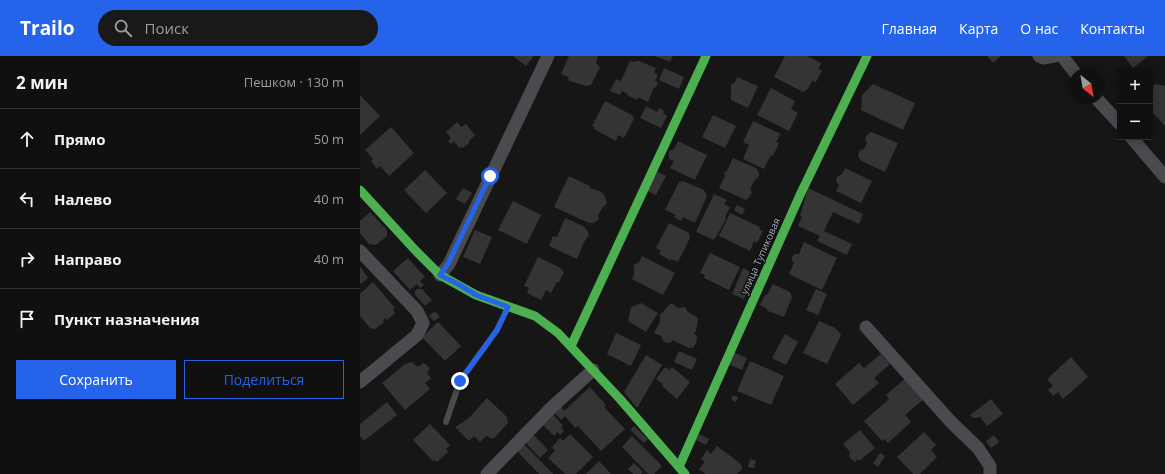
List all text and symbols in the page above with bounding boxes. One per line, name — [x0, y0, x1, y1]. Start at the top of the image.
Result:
search box — [98, 10, 378, 46]
text: Trailo — [20, 15, 74, 41]
icon: search — [112, 17, 134, 39]
text: Поиск — [144, 18, 189, 38]
text: Главная — [882, 19, 937, 38]
text: Карта — [959, 19, 998, 38]
text: О нас — [1020, 19, 1058, 38]
text: Контакты — [1080, 19, 1145, 38]
north arrow — [1069, 68, 1105, 104]
map controls — [1117, 68, 1153, 140]
button: + — [1117, 68, 1153, 104]
text: 2 мин — [16, 71, 68, 94]
text: Пешком · 130 m — [244, 73, 344, 91]
button: − — [1117, 104, 1153, 140]
icon: ahead — [16, 128, 38, 150]
text: Прямо — [54, 129, 106, 149]
text: 50 m — [314, 130, 344, 148]
route start — [481, 167, 499, 185]
icon: left — [16, 188, 38, 210]
text: Налево — [54, 189, 112, 209]
text: 40 m — [314, 190, 344, 208]
street label: улица Тупиковая — [737, 215, 783, 297]
icon: right — [16, 248, 38, 270]
text: Направо — [54, 249, 122, 269]
text: 40 m — [314, 250, 344, 268]
icon: arrive — [16, 308, 38, 330]
text: Пункт назначения — [54, 309, 200, 329]
button: Сохранить — [16, 360, 176, 399]
button: Поделиться — [184, 360, 344, 399]
route end — [451, 372, 469, 390]

